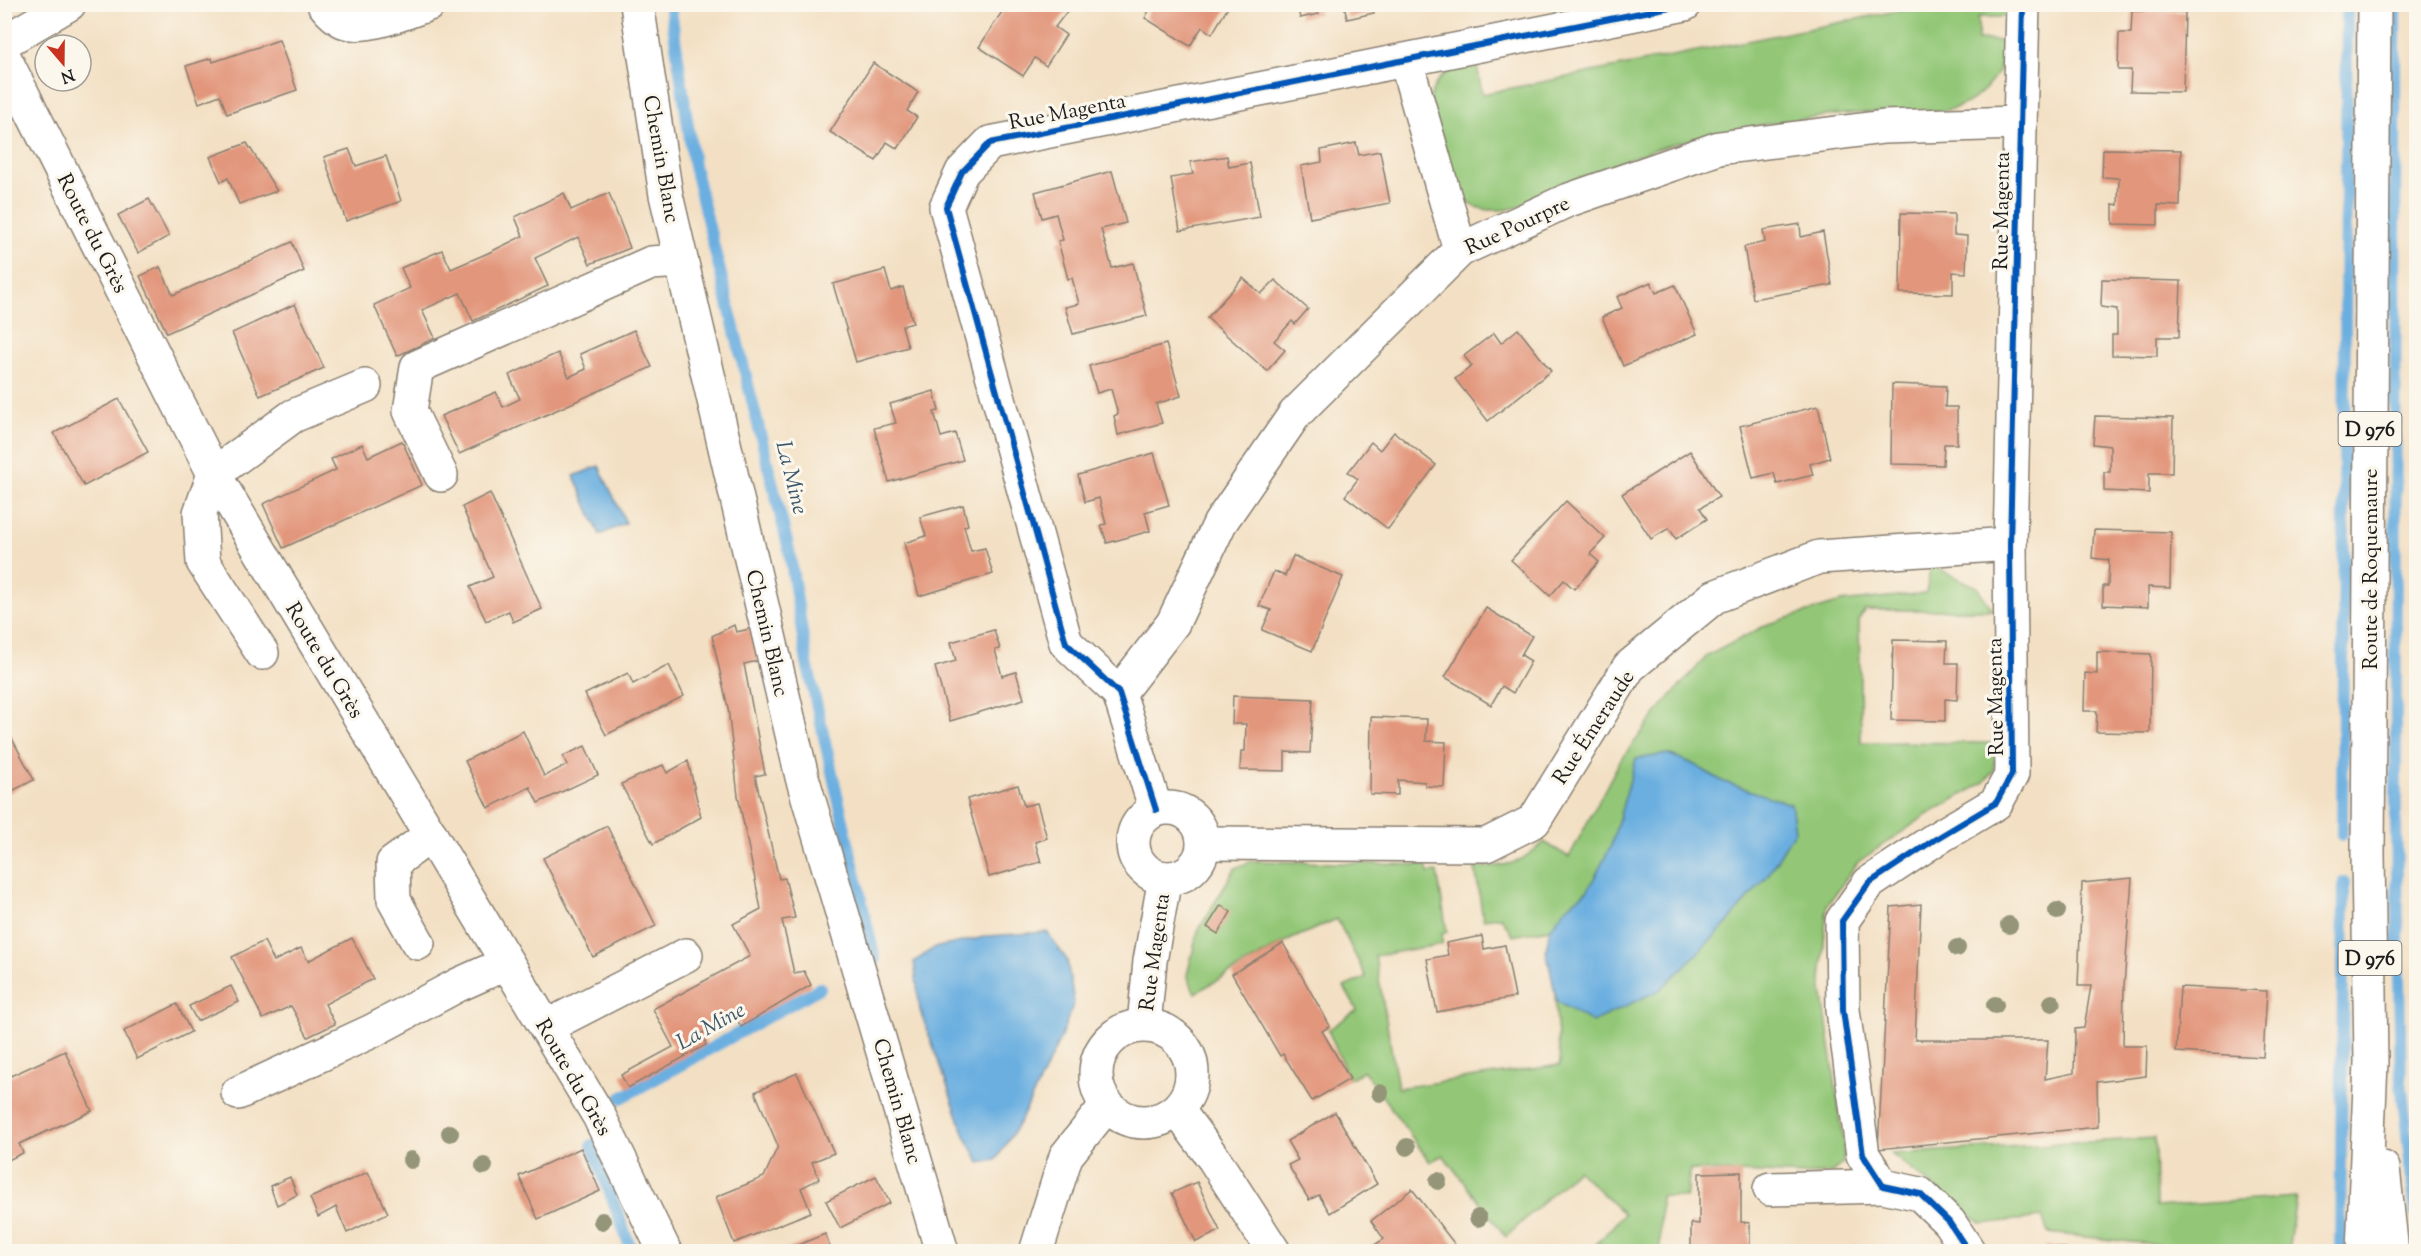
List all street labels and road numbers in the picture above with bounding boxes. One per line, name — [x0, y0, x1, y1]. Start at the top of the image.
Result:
street label: Rue Magenta — [1006, 87, 1129, 139]
street label: Chemin Blanc — [634, 93, 686, 226]
street label: Rue Magenta — [1987, 151, 2019, 271]
street label: Route du Grès — [48, 169, 134, 299]
street label: Rue Pourpre — [1461, 189, 1575, 264]
road number: D 976 — [2338, 412, 2402, 446]
street label: Route de Roquemaure — [2357, 468, 2387, 670]
street label: Chemin Blanc — [737, 567, 795, 700]
street label: Route du Grès — [277, 597, 370, 725]
street label: Rue Magenta — [1981, 637, 2013, 756]
street label: Rue Émeraude — [1546, 665, 1643, 791]
street label: Rue Magenta — [1133, 891, 1179, 1013]
road number: D 976 — [2338, 941, 2402, 975]
street label: Route du Grès — [527, 1014, 618, 1142]
street label: Chemin Blanc — [864, 1035, 928, 1168]

